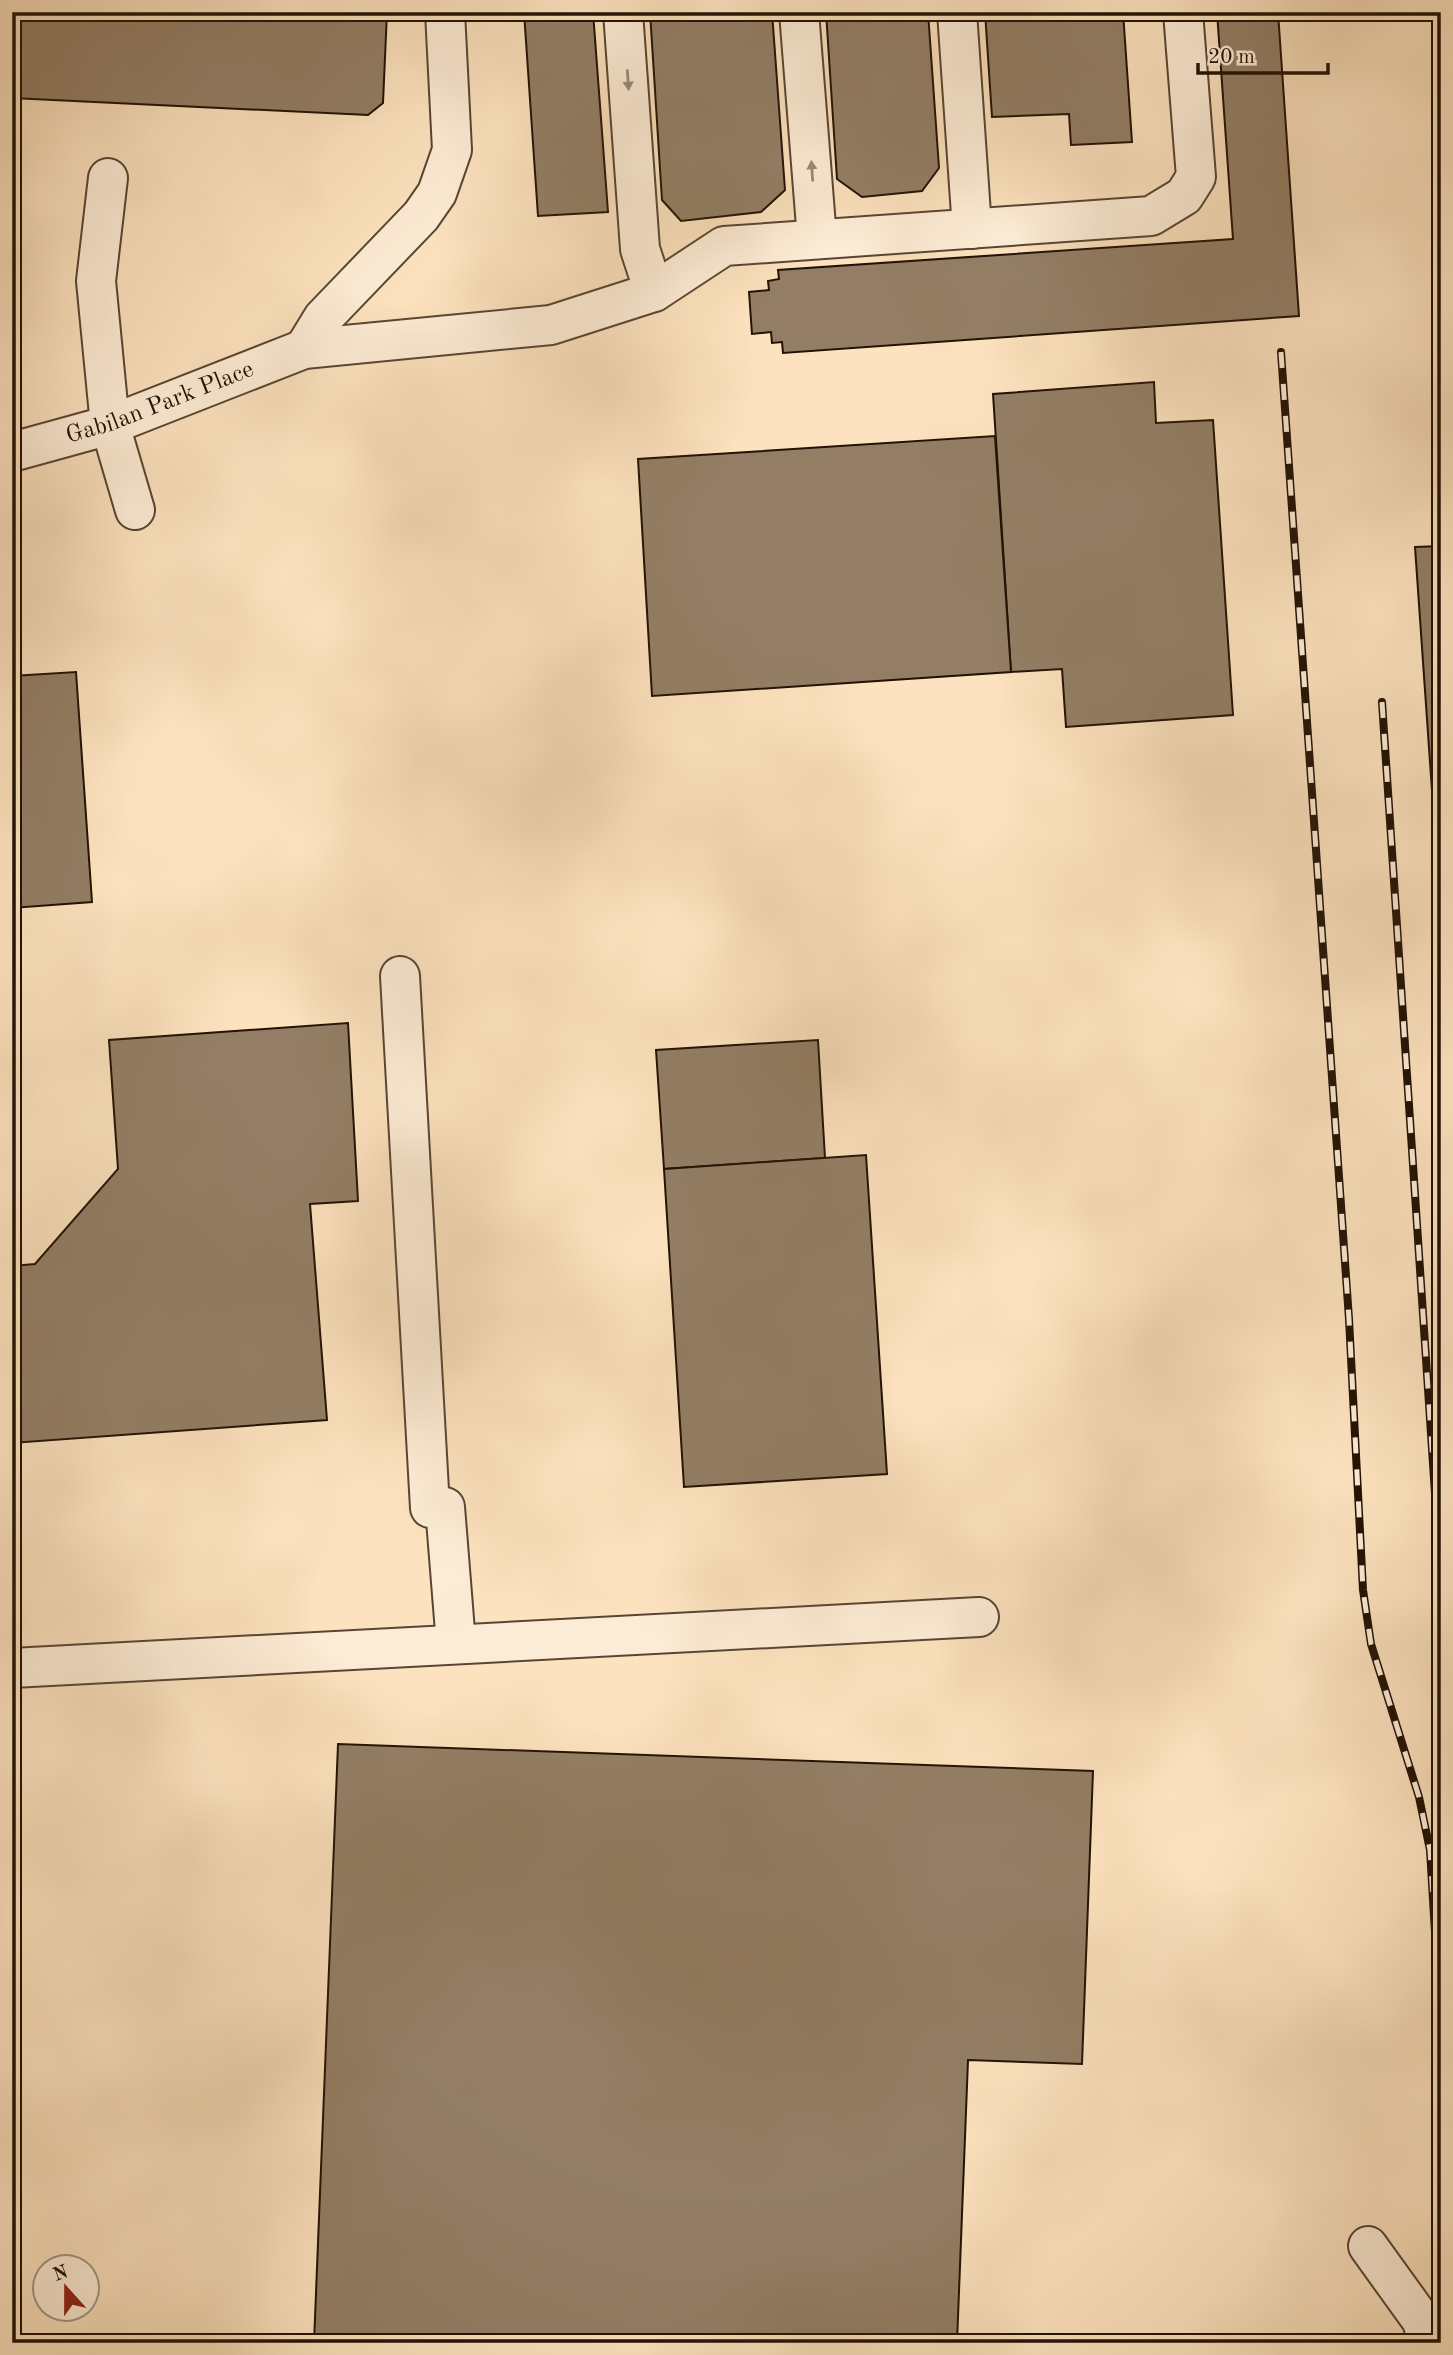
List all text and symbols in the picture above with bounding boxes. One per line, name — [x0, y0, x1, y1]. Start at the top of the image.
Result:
scale bar — [1198, 32, 1327, 76]
text: 20 m — [1208, 47, 1255, 68]
one-way arrow — [623, 70, 634, 92]
one-way arrow — [806, 160, 817, 182]
street label: Gabilan Park Place — [64, 358, 257, 448]
north arrow — [32, 2254, 102, 2324]
text: N — [51, 2263, 71, 2286]

